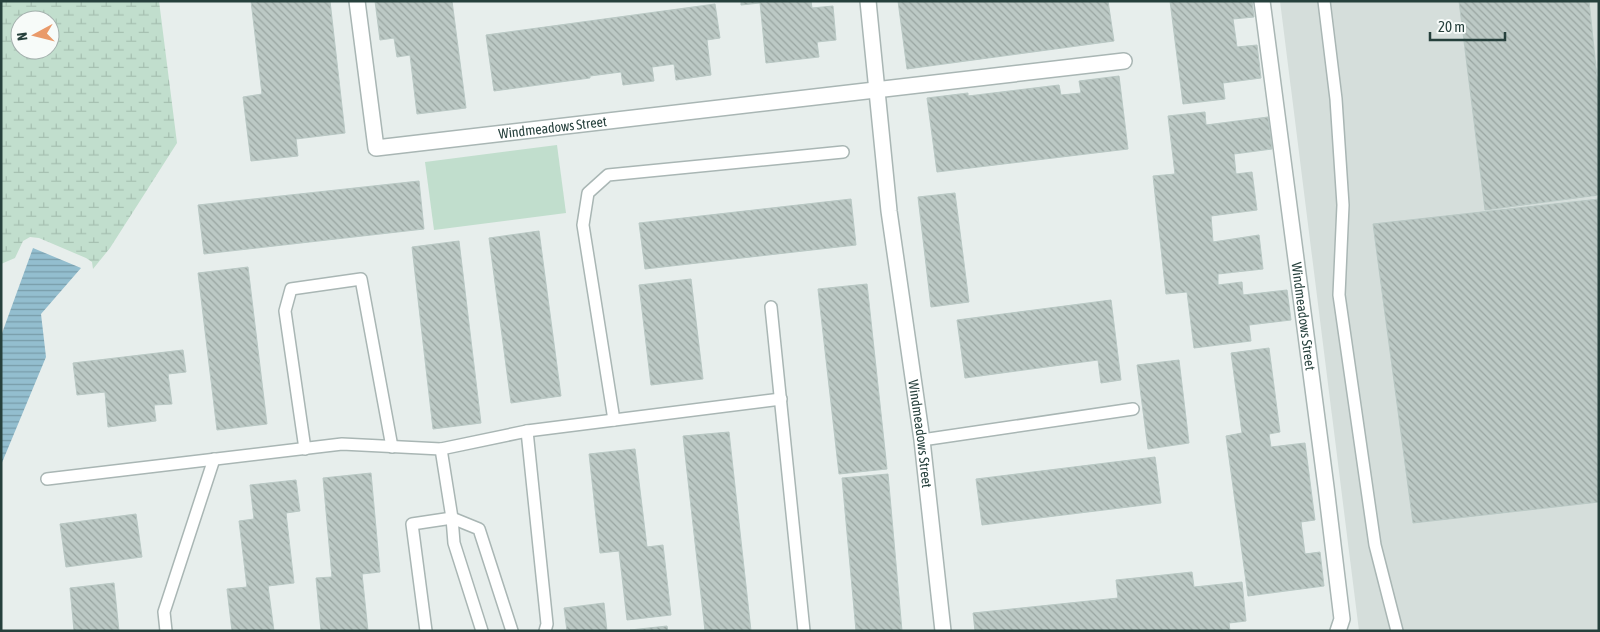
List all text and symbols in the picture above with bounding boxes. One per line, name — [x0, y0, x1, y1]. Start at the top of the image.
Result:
north arrow — [10, 10, 60, 60]
scale bar — [1430, 10, 1505, 42]
text: 20 m — [1438, 18, 1465, 35]
text: N — [14, 32, 31, 42]
street label: Windmeadows Street — [498, 113, 608, 142]
street label: Windmeadows Street — [1288, 261, 1319, 371]
street label: Windmeadows Street — [905, 379, 935, 489]

